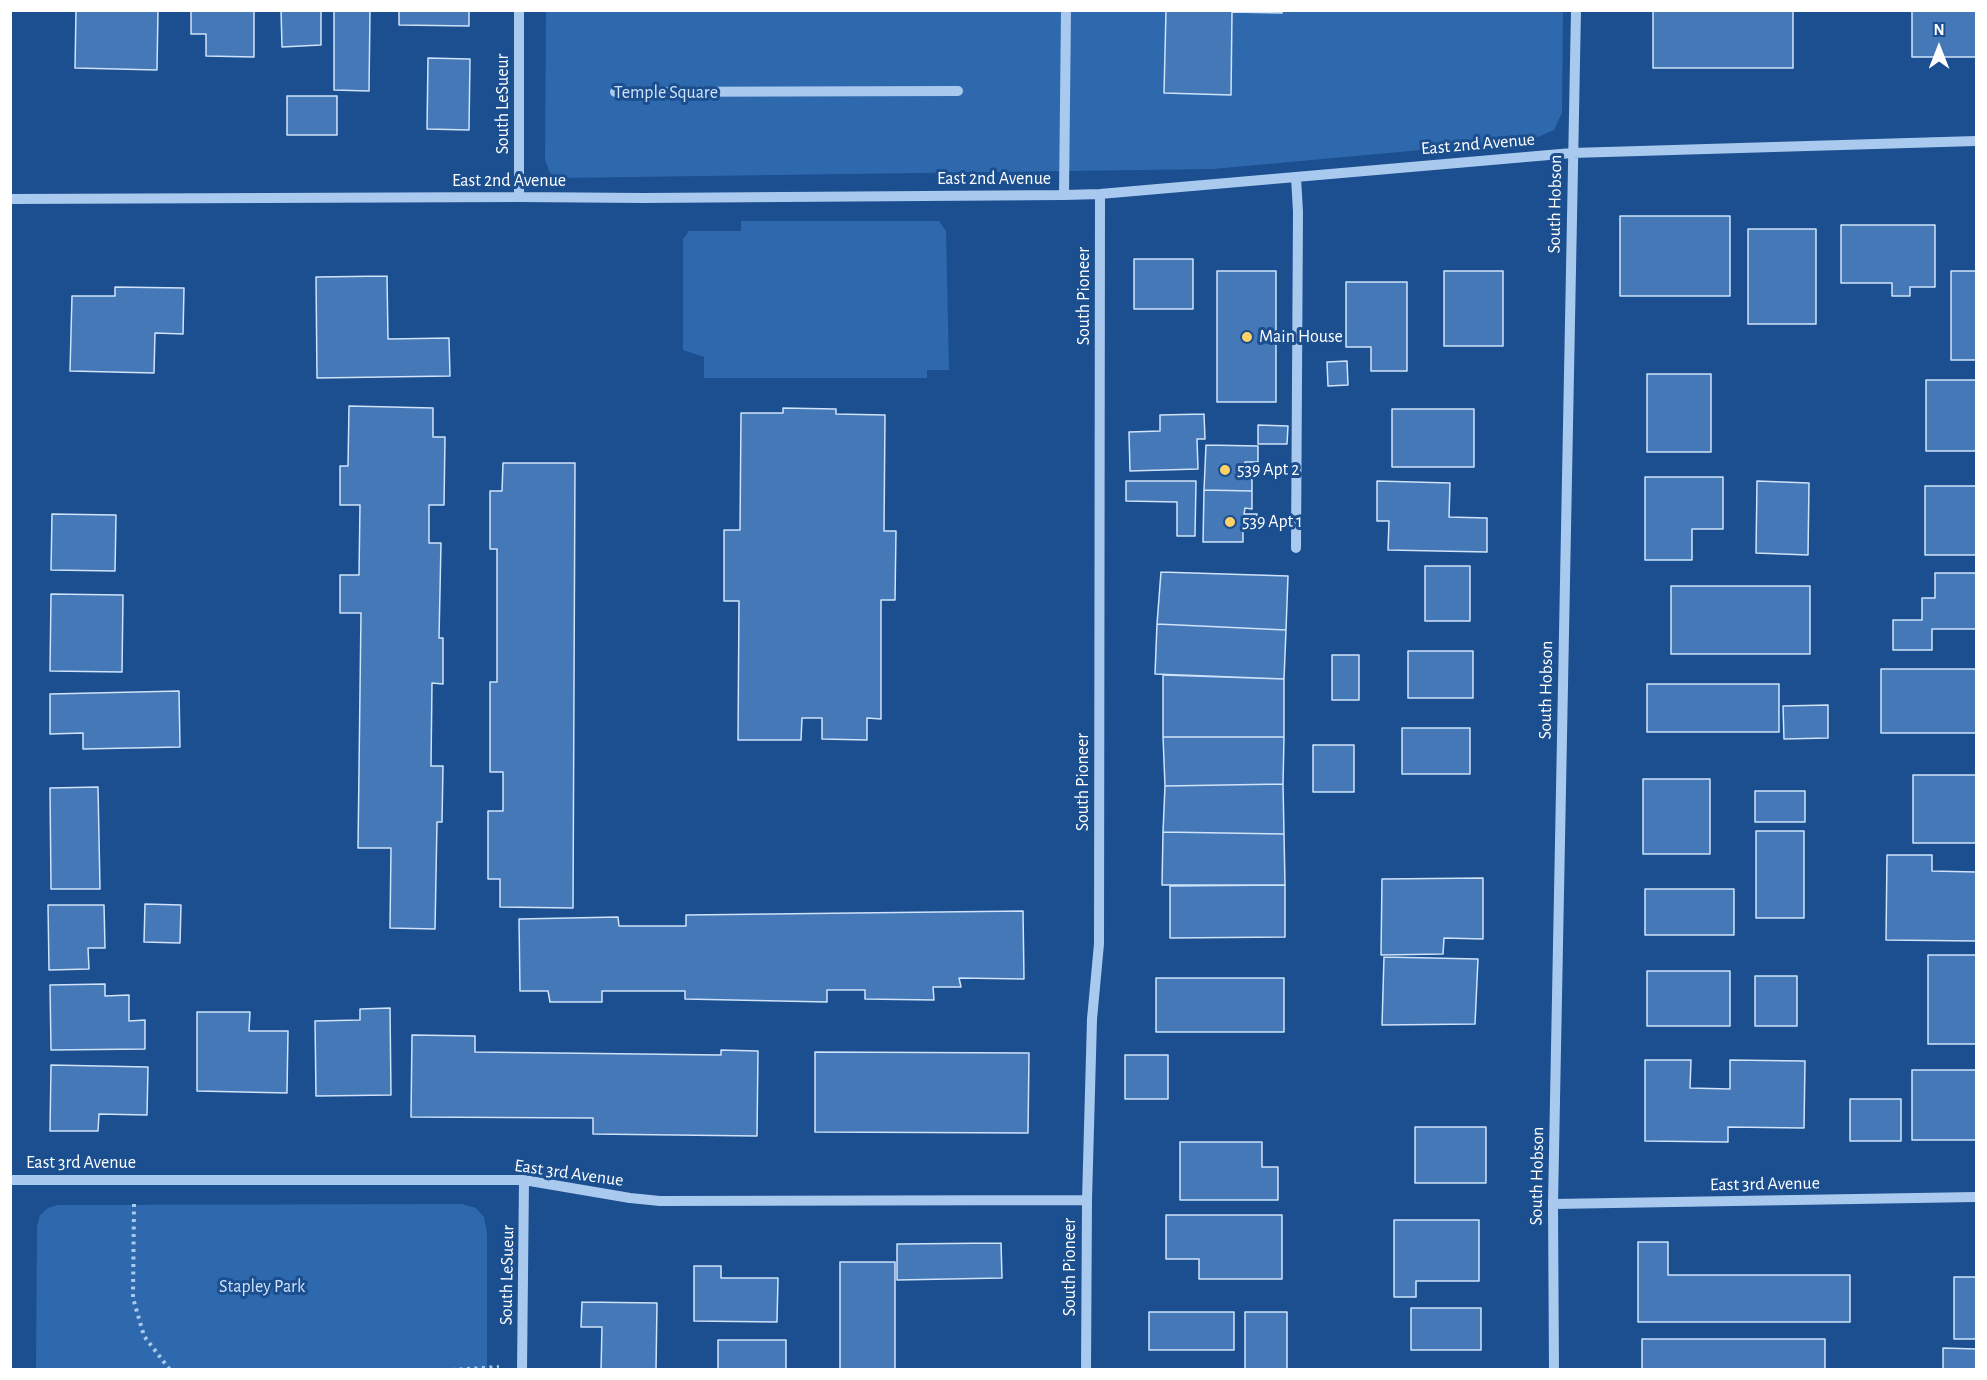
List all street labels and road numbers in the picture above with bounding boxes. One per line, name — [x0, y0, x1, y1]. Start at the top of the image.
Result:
street label: South LeSueur — [492, 54, 514, 154]
street label: East 2nd Avenue — [1420, 128, 1536, 160]
street label: South Hobson — [1543, 154, 1567, 254]
street label: East 2nd Avenue — [937, 168, 1051, 190]
street label: East 2nd Avenue — [452, 170, 566, 192]
street label: South Pioneer — [1073, 247, 1095, 345]
street label: South Hobson — [1534, 640, 1558, 740]
street label: South Pioneer — [1072, 733, 1094, 831]
street label: South Hobson — [1525, 1126, 1549, 1226]
street label: East 3rd Avenue — [26, 1152, 136, 1174]
street label: East 3rd Avenue — [513, 1155, 625, 1191]
street label: East 3rd Avenue — [1710, 1172, 1820, 1196]
street label: South Pioneer — [1059, 1218, 1081, 1316]
street label: South LeSueur — [495, 1225, 519, 1325]

